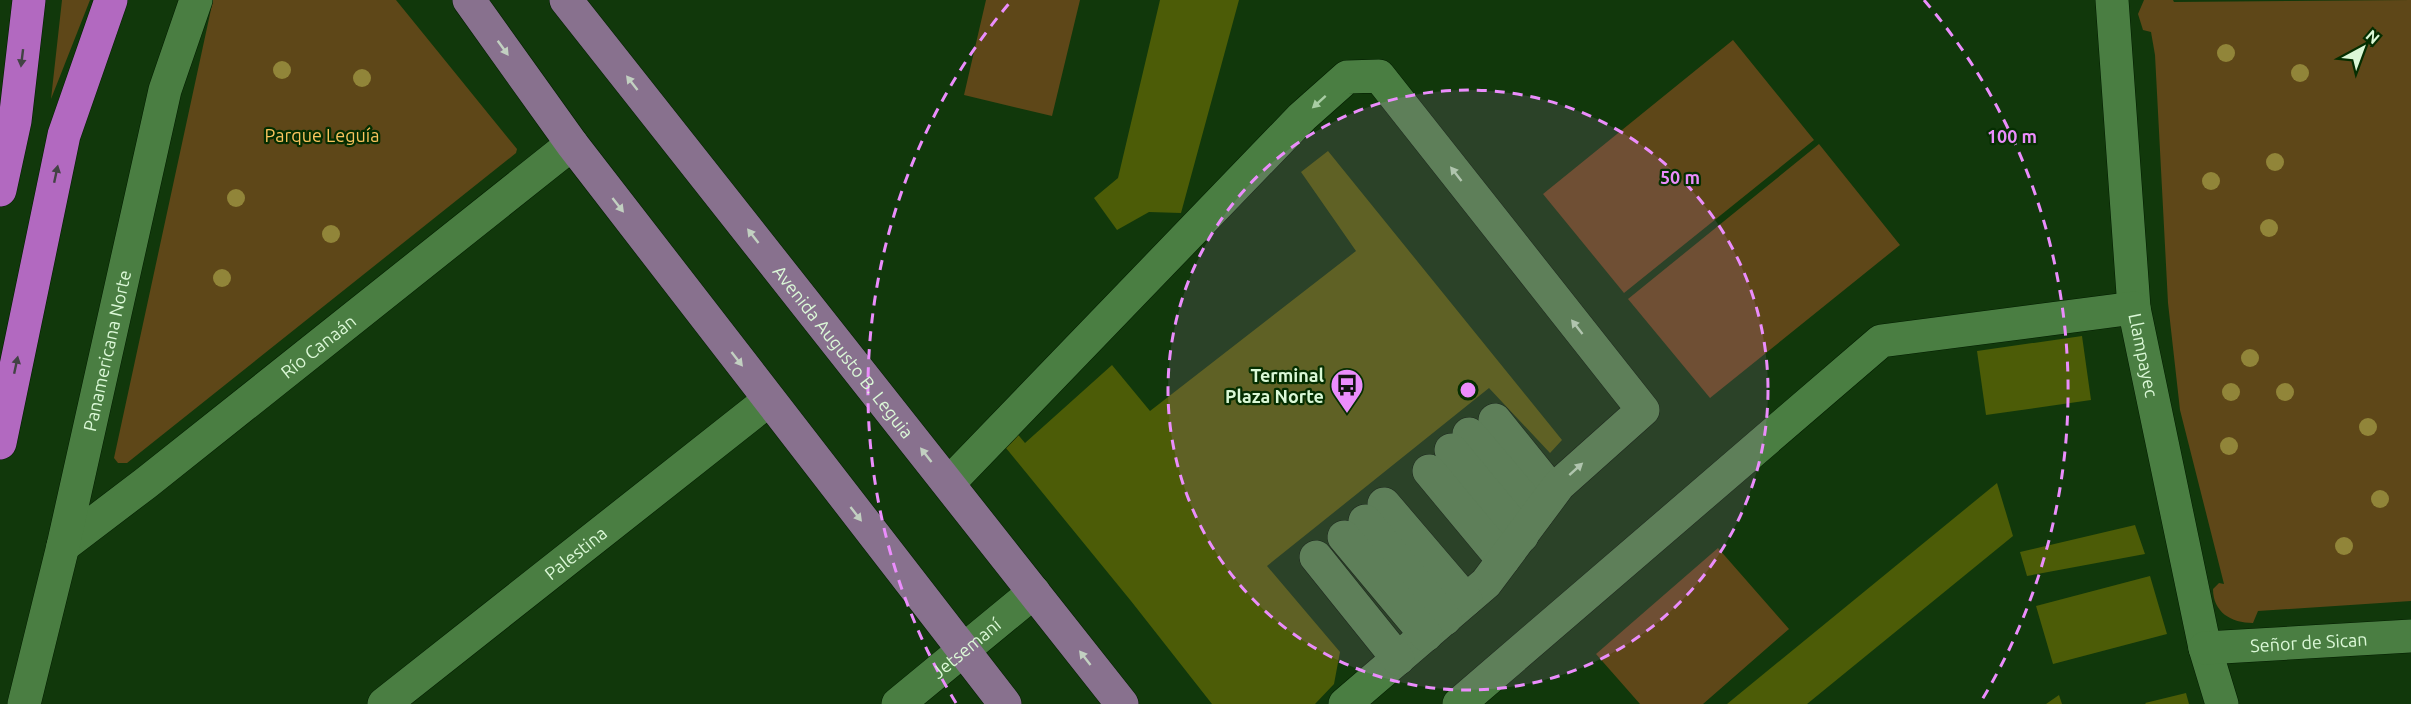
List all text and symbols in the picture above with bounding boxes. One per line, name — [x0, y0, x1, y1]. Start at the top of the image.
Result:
north arrow — [2333, 18, 2393, 78]
text: N — [2362, 26, 2383, 47]
one-way arrow — [497, 39, 509, 55]
one-way arrow — [17, 49, 27, 68]
one-way arrow — [626, 75, 639, 91]
one-way arrow — [1311, 95, 1326, 109]
park label: Parque Leguía — [265, 125, 379, 145]
text: 100 m — [1987, 126, 2037, 146]
one-way arrow — [52, 164, 61, 183]
one-way arrow — [1450, 166, 1463, 182]
text: 50 m — [1660, 167, 1700, 187]
one-way arrow — [612, 197, 624, 212]
one-way arrow — [747, 228, 760, 244]
street label: Avenida Augusto B. Leguia — [769, 261, 918, 442]
street label: Panamericana Norte — [79, 268, 134, 433]
street label: Río Canaán — [277, 310, 359, 382]
street label: Llampayec — [2125, 311, 2162, 399]
one-way arrow — [1571, 319, 1584, 335]
one-way arrow — [731, 351, 744, 367]
one-way arrow — [12, 355, 21, 374]
place label: Terminal Plaza Norte — [1225, 365, 1325, 406]
bus stop icon: Terminal Plaza Norte — [1329, 367, 1365, 414]
centre of rings — [1458, 380, 1478, 400]
one-way arrow — [920, 447, 933, 463]
one-way arrow — [1568, 463, 1583, 476]
one-way arrow — [850, 506, 862, 521]
street label: Palestina — [541, 522, 610, 583]
street label: Jetsemaní — [928, 614, 1005, 682]
street label: Señor de Sican — [2250, 629, 2368, 655]
one-way arrow — [1079, 650, 1092, 666]

